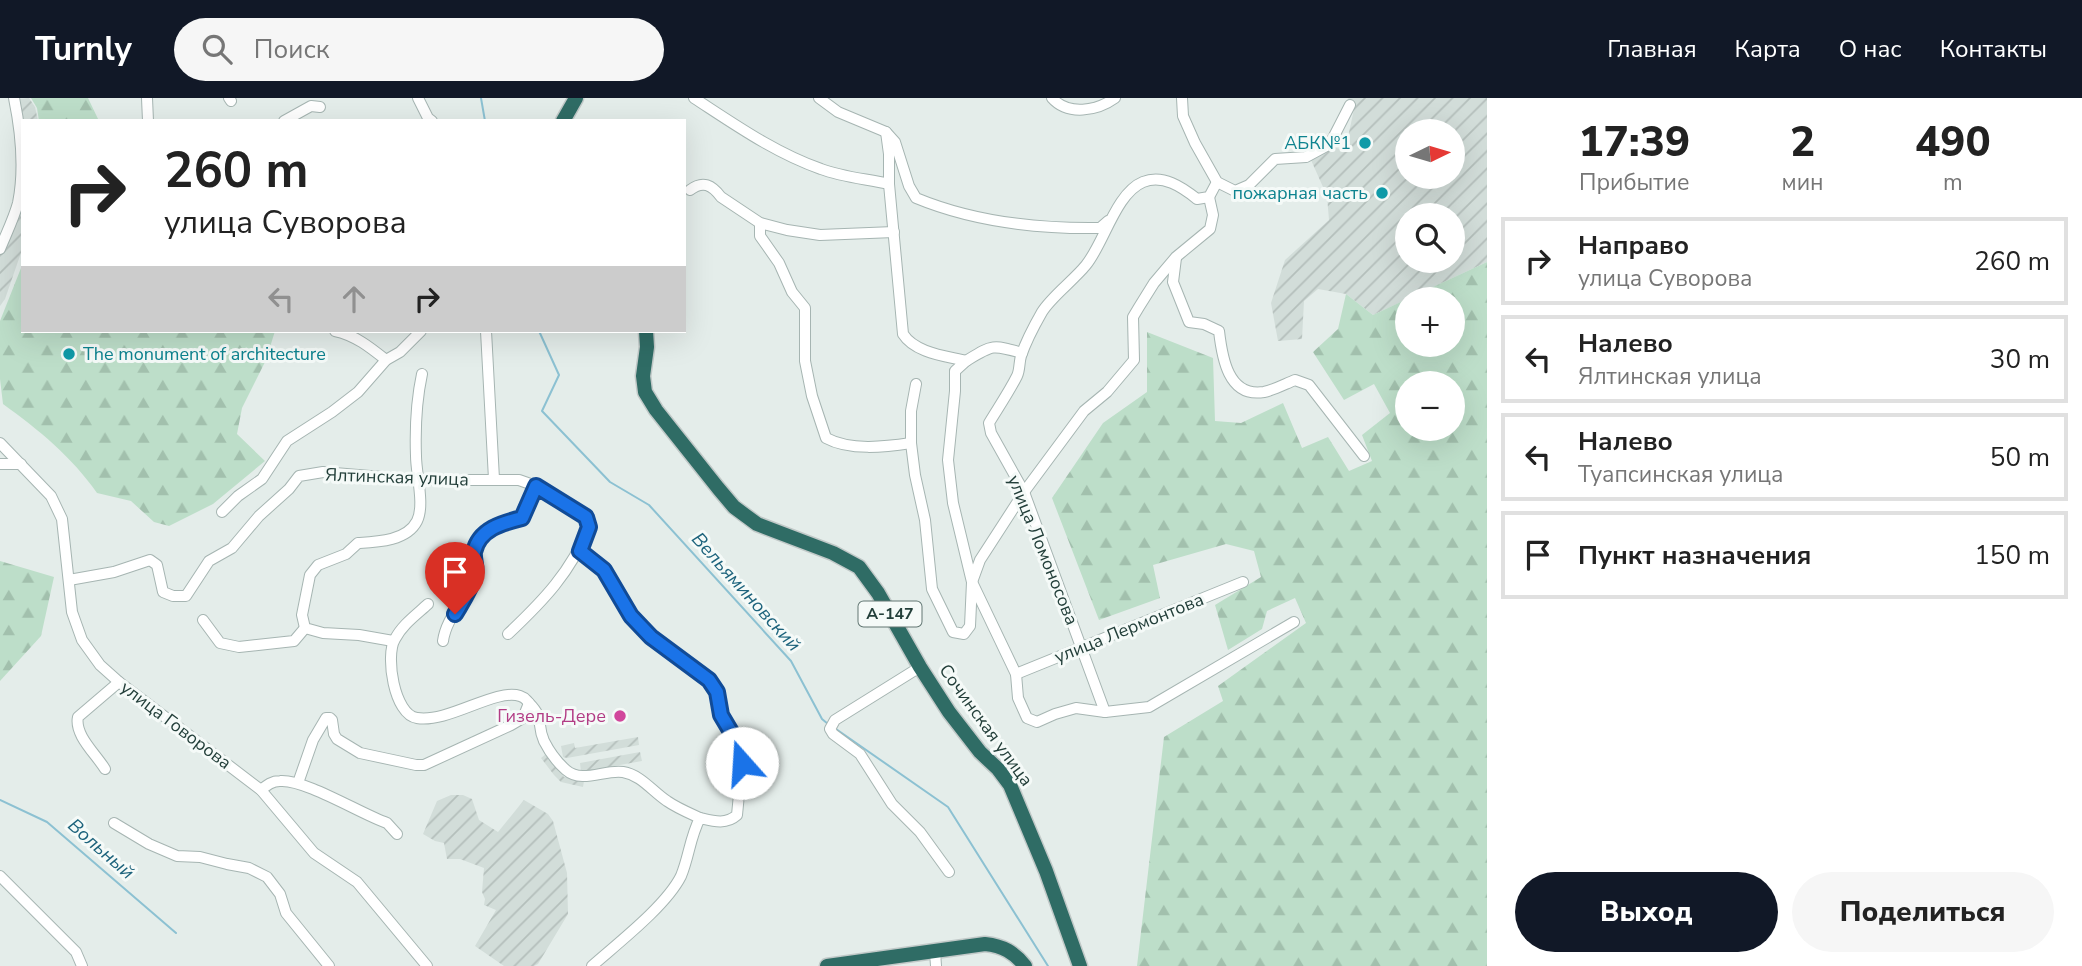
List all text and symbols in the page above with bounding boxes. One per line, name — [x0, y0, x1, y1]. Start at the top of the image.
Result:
search box — [174, 18, 664, 81]
text: Turnly — [35, 27, 132, 72]
icon: search — [198, 30, 236, 68]
text: Поиск — [254, 32, 329, 67]
text: Главная — [1607, 33, 1697, 65]
text: Карта — [1735, 33, 1801, 65]
text: О нас — [1839, 33, 1902, 65]
text: Контакты — [1940, 33, 2047, 65]
text: 17:39 — [1578, 114, 1690, 171]
text: 2 — [1790, 114, 1815, 171]
text: 490 — [1915, 114, 1991, 171]
north arrow — [1395, 119, 1465, 189]
map controls — [1395, 119, 1465, 441]
place label: АБК№1 — [1284, 131, 1351, 155]
marker: АБК№1 — [1357, 135, 1373, 151]
text: 260 m — [164, 137, 308, 204]
icon: right — [49, 147, 140, 238]
text: Прибытие — [1579, 167, 1689, 198]
text: мин — [1782, 167, 1824, 198]
text: m — [1943, 167, 1963, 198]
place label: пожарная часть — [1232, 181, 1368, 205]
marker: пожарная часть — [1374, 185, 1390, 201]
text: улица Суворова — [164, 201, 407, 244]
button: search — [1395, 203, 1465, 273]
text: Направо — [1578, 228, 1689, 263]
icon: right — [1519, 242, 1557, 280]
text: 260 m — [1974, 244, 2050, 279]
text: улица Суворова — [1578, 263, 1752, 294]
icon: left — [262, 280, 300, 318]
icon: ahead — [335, 280, 373, 318]
icon: right — [408, 280, 446, 318]
button: + — [1395, 287, 1465, 357]
text: Налево — [1578, 326, 1673, 361]
icon: left — [1519, 340, 1557, 378]
place label: The monument of architecture — [83, 342, 326, 366]
text: 30 m — [1990, 342, 2050, 377]
marker: The monument of architecture — [61, 346, 77, 362]
text: Ялтинская улица — [1578, 361, 1762, 392]
button: − — [1395, 371, 1465, 441]
text: Налево — [1578, 424, 1673, 459]
icon: left — [1519, 438, 1557, 476]
text: 50 m — [1990, 440, 2050, 475]
text: Туапсинская улица — [1578, 459, 1784, 490]
street label: Ялтинская улица — [325, 462, 469, 492]
street label: улица Ломоносова — [1002, 472, 1084, 628]
water label: Вельяминовский — [686, 527, 806, 657]
icon: arrive — [1519, 536, 1557, 574]
text: Пункт назначения — [1578, 538, 1811, 573]
text: 150 m — [1974, 538, 2050, 573]
pin — [425, 542, 485, 614]
icon: arrive — [436, 553, 474, 591]
street label: улица Лермонтова — [1051, 587, 1207, 669]
road number: А-147 — [858, 601, 922, 626]
street label: Сочинская улица — [934, 659, 1038, 791]
street label: улица Говорова — [116, 675, 236, 775]
place label: Гизель-Дере — [497, 704, 606, 728]
marker: Гизель-Дере — [612, 708, 628, 724]
position arrow — [705, 726, 779, 800]
water label: Вольный — [62, 813, 140, 885]
button: Выход — [1515, 872, 1778, 952]
button: Поделиться — [1792, 872, 2054, 952]

